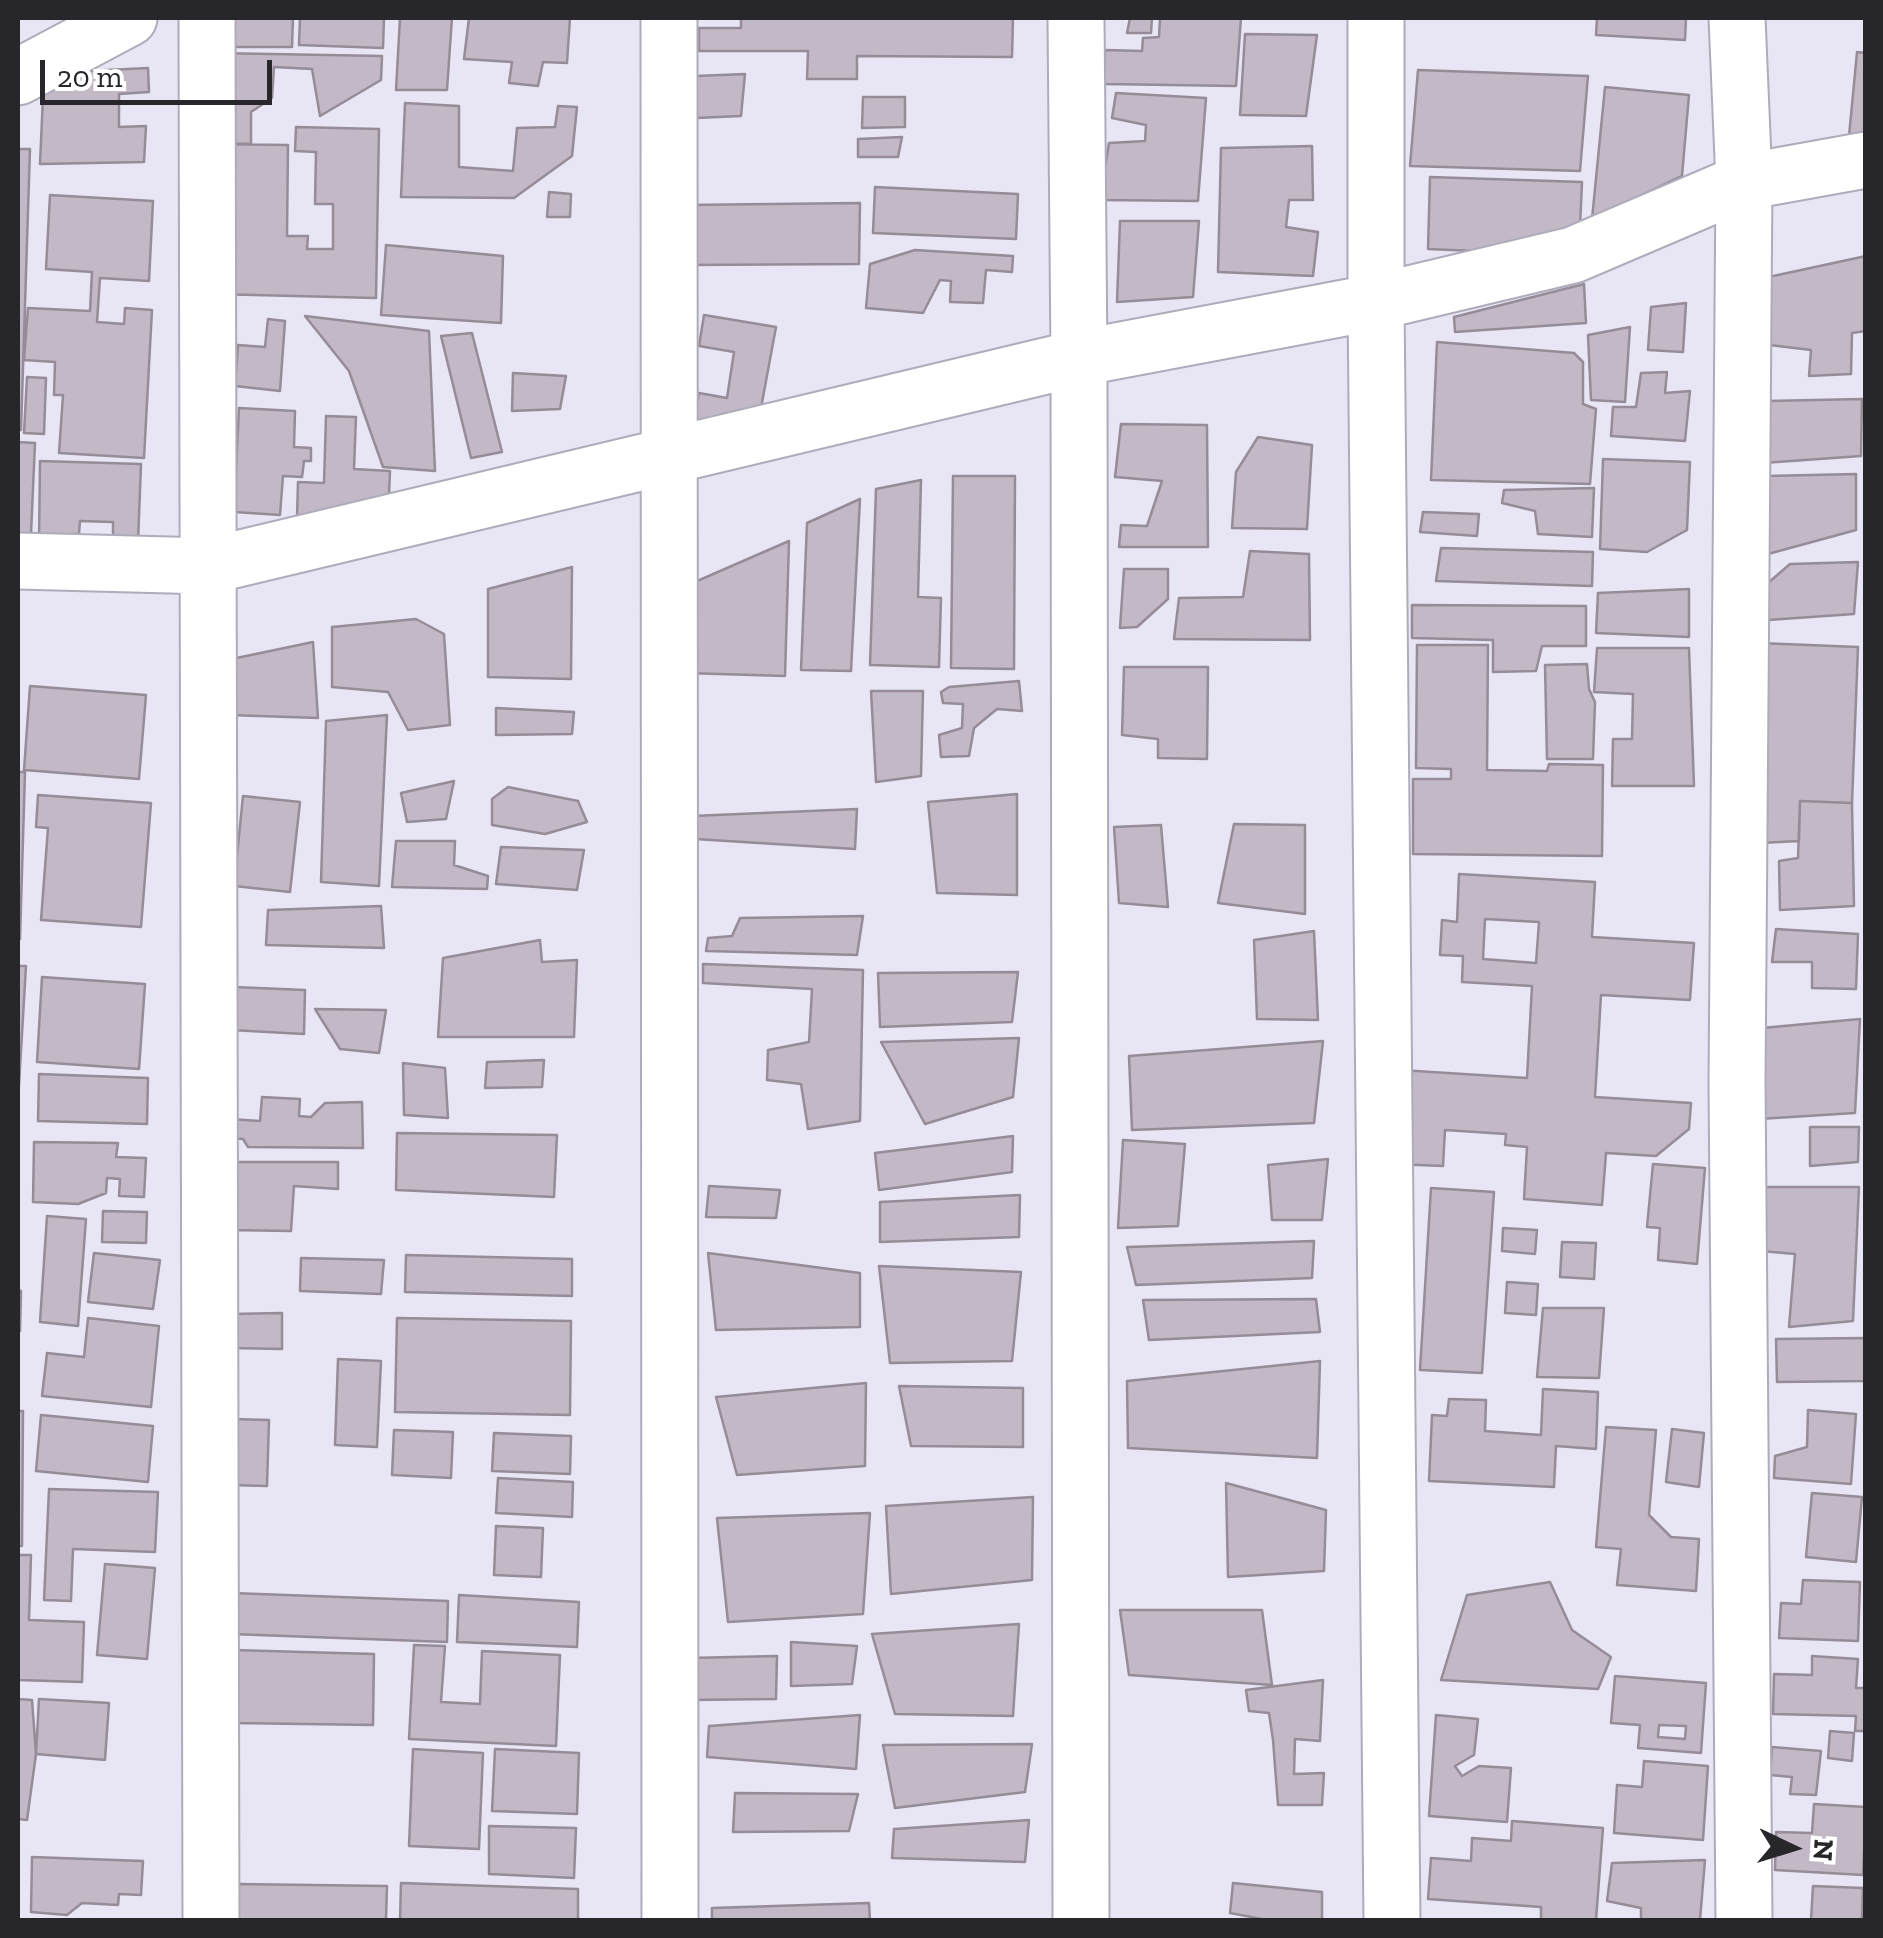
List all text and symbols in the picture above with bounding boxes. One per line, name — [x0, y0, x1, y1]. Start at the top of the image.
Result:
scale bar — [45, 40, 278, 102]
text: 20 m — [57, 59, 122, 95]
north arrow — [1743, 1798, 1843, 1898]
text: N — [1806, 1838, 1841, 1862]

